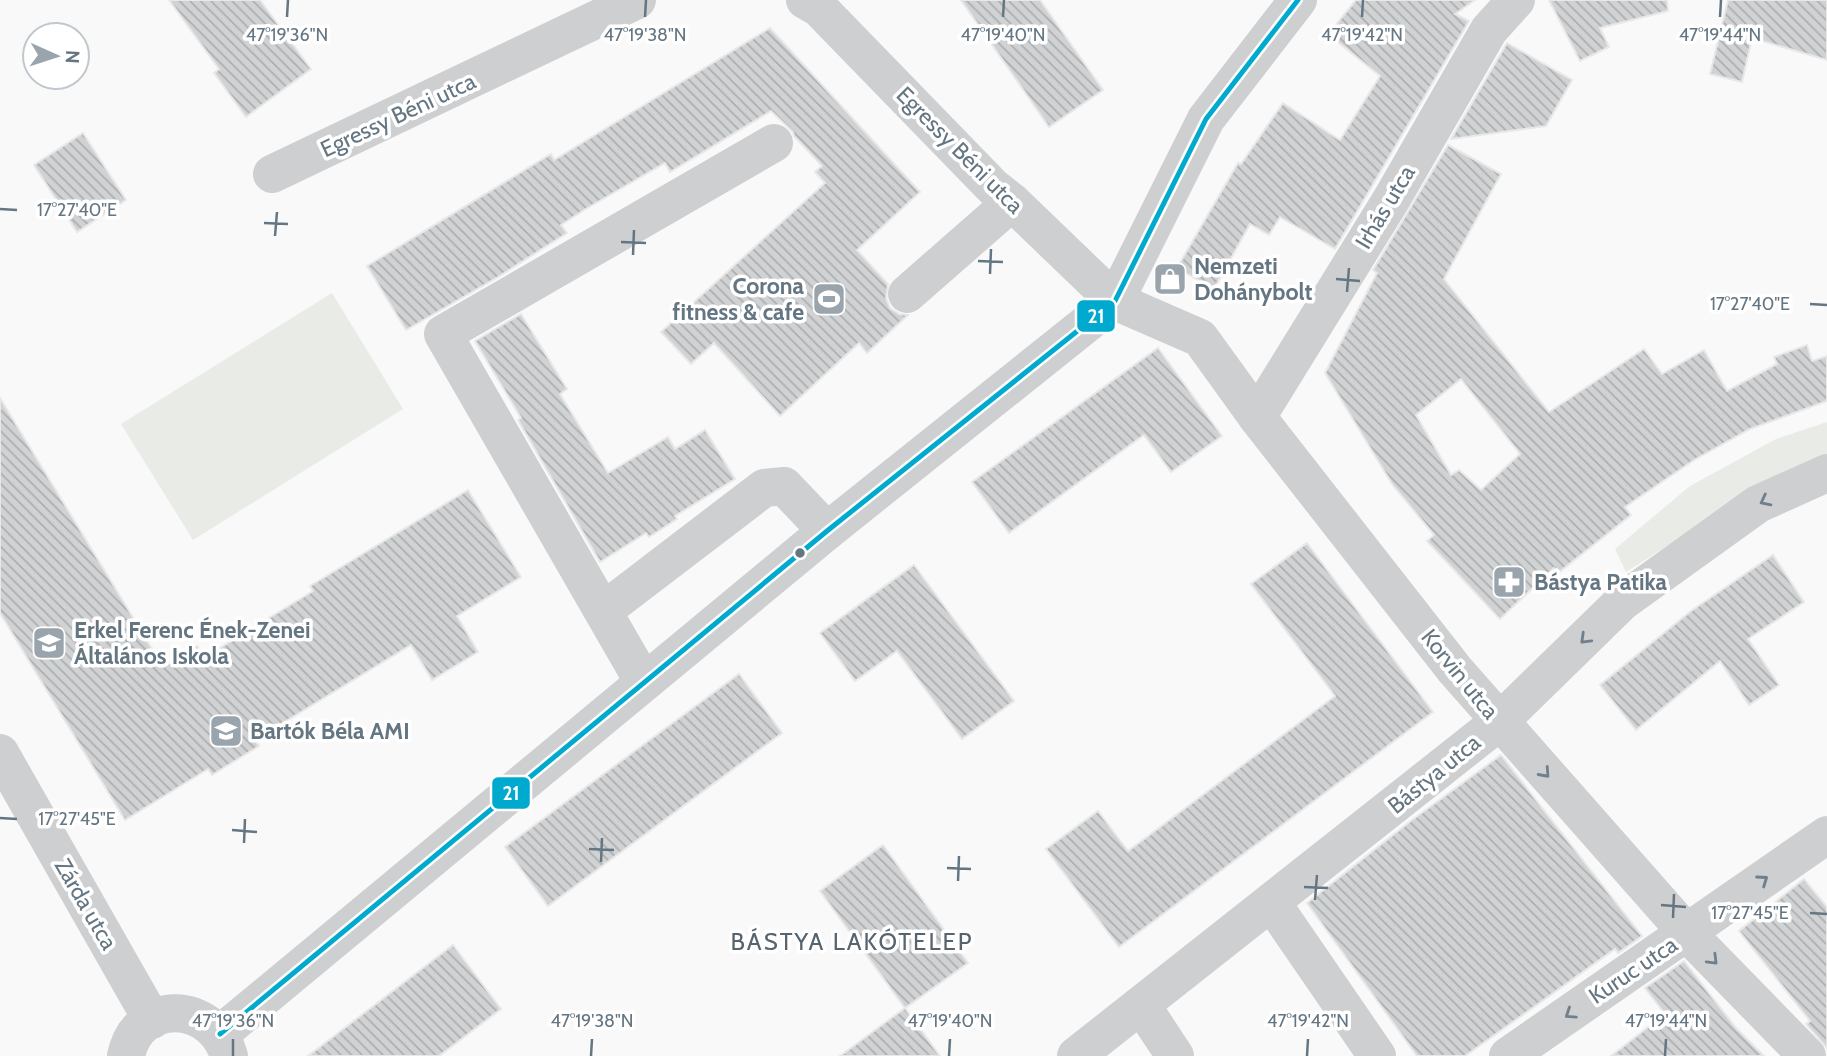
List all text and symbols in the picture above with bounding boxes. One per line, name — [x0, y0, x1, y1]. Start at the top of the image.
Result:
north arrow — [21, 21, 91, 91]
text: 47°19'36"N — [246, 24, 328, 46]
text: 47°19'38"N — [604, 24, 687, 46]
text: 47°19'40"N — [961, 24, 1045, 46]
text: 47°19'42"N — [1321, 24, 1403, 46]
text: 47°19'44"N — [1679, 24, 1761, 46]
text: N — [61, 50, 84, 64]
street label: Egressy Béni utca — [316, 67, 480, 163]
street label: Egressy Béni utca — [891, 81, 1029, 219]
street label: Irhás utca — [1349, 160, 1421, 254]
text: 17°27'40"E — [37, 199, 117, 221]
place label: Nemzeti Dohánybolt — [1194, 252, 1313, 306]
shop icon: Nemzeti Dohánybolt — [1151, 260, 1189, 298]
place label: Corona fitness & cafe — [672, 272, 805, 326]
sports icon: Corona fitness & cafe — [810, 280, 848, 318]
text: 17°27'40"E — [1710, 293, 1790, 315]
line badge: 21 — [1076, 299, 1116, 333]
text: 21 — [1087, 305, 1105, 328]
one-way arrow — [1760, 493, 1772, 507]
unlabelled marker — [793, 546, 807, 560]
pharmacy icon: Bástya Patika — [1490, 563, 1528, 601]
place label: Bástya Patika — [1534, 568, 1667, 596]
place label: Erkel Ferenc Ének-Zenei Általános Iskola — [74, 616, 310, 670]
street label: Korvin utca — [1415, 623, 1505, 725]
school or university icon: Erkel Ferenc Ének-Zenei Általános Iskola — [30, 624, 68, 662]
one-way arrow — [1580, 630, 1593, 643]
school or university icon: Bartók Béla AMI — [207, 712, 245, 750]
place label: Bartók Béla AMI — [250, 717, 410, 745]
street label: Bástya utca — [1382, 728, 1486, 820]
one-way arrow — [1536, 765, 1549, 778]
line badge: 21 — [491, 776, 531, 810]
text: 21 — [502, 782, 520, 805]
text: 17°27'45"E — [38, 808, 116, 830]
street label: Zárda utca — [49, 853, 123, 955]
one-way arrow — [1755, 876, 1768, 888]
text: 17°27'45"E — [1711, 902, 1789, 924]
district label: BÁSTYA LAKÓTELEP — [731, 927, 973, 956]
street label: Kuruc utca — [1583, 930, 1683, 1010]
one-way arrow — [1705, 952, 1718, 965]
one-way arrow — [1565, 1005, 1578, 1018]
text: 47°19'36"N — [192, 1010, 274, 1032]
text: 47°19'38"N — [551, 1010, 634, 1032]
text: 47°19'40"N — [908, 1010, 992, 1032]
text: 47°19'42"N — [1267, 1010, 1349, 1032]
text: 47°19'44"N — [1625, 1010, 1707, 1032]

